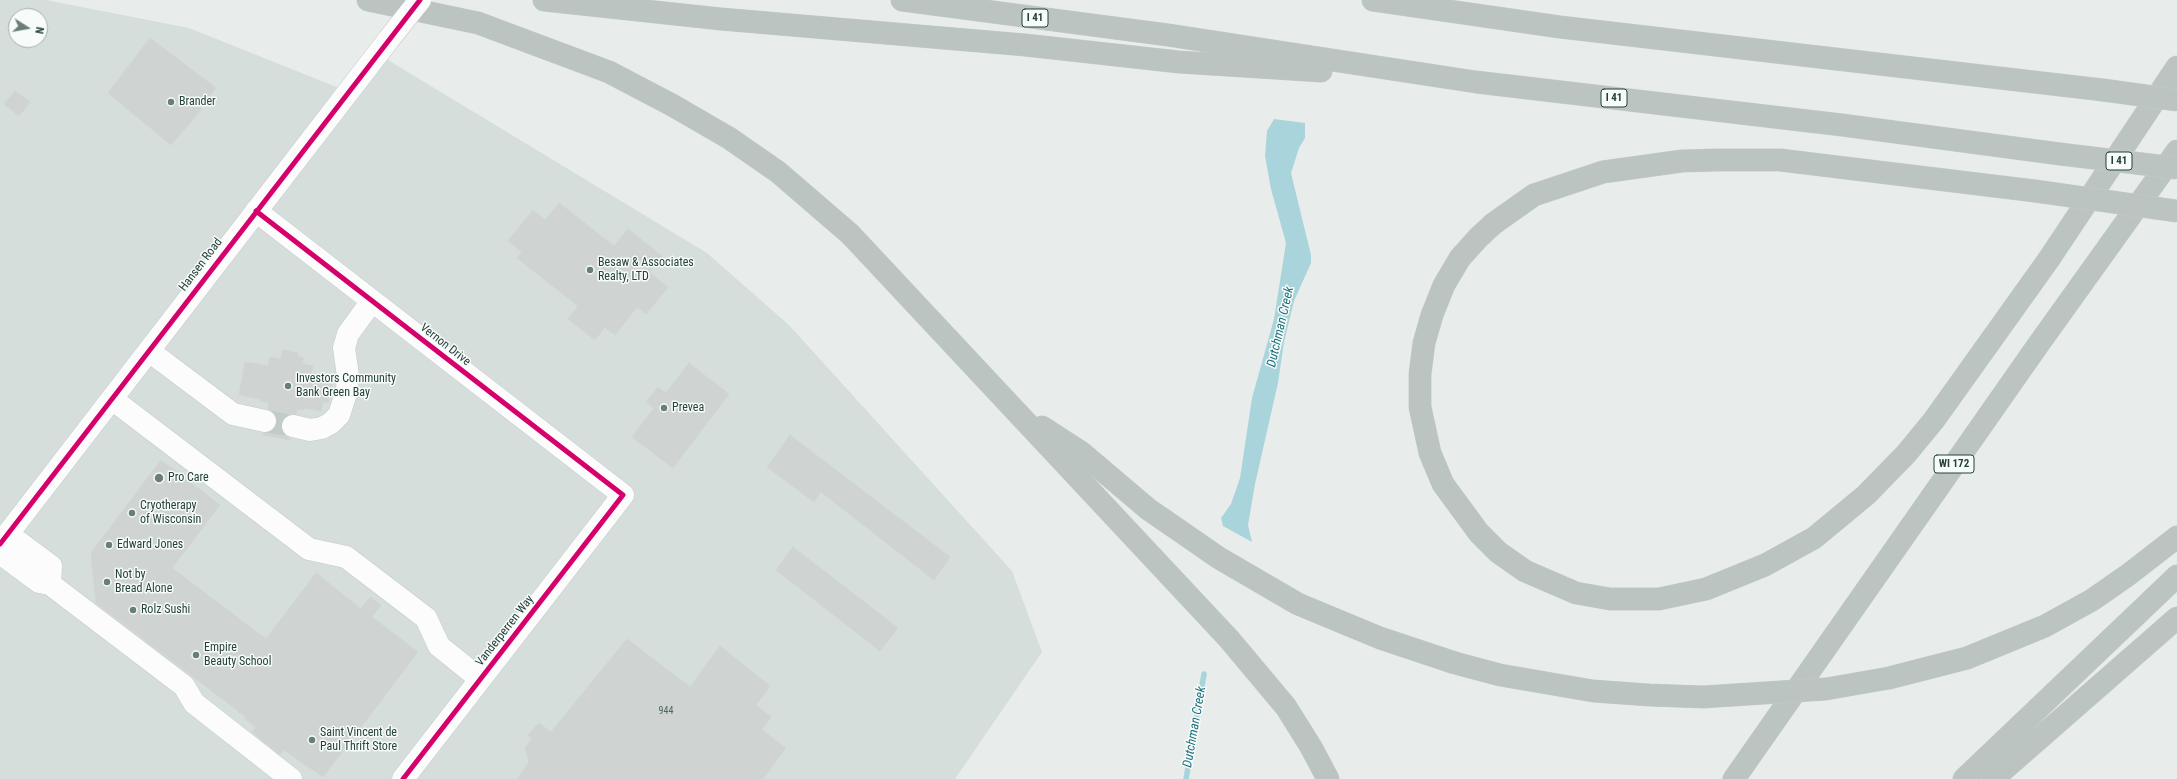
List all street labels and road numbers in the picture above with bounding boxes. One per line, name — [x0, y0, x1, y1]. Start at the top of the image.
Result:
road number: I 41 — [1022, 9, 1048, 27]
road number: I 41 — [1601, 89, 1627, 107]
road number: I 41 — [2106, 152, 2132, 170]
street label: Hansen Road — [176, 236, 226, 294]
street label: Vernon Drive — [417, 321, 473, 369]
road number: WI 172 — [1934, 455, 1974, 473]
street label: Vanderperren Way — [473, 593, 537, 669]

